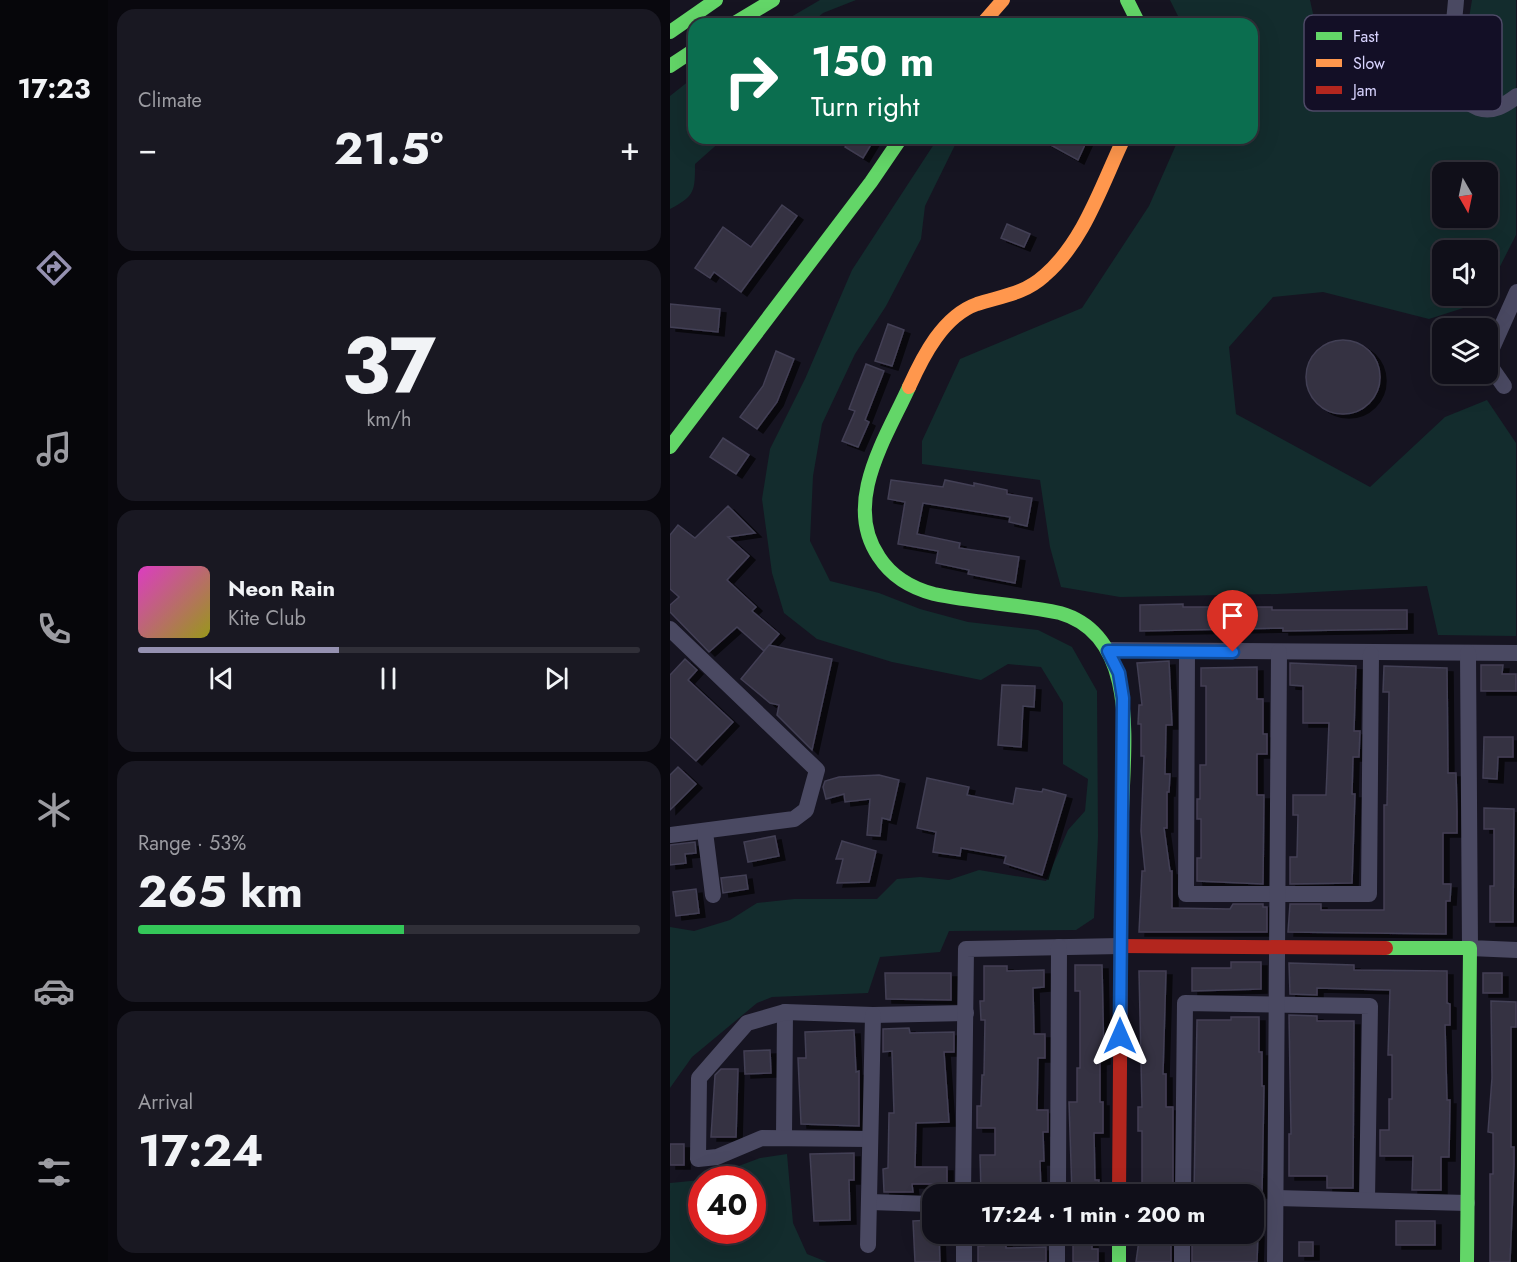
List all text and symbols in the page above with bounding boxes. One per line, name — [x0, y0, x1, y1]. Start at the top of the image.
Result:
legend — [1304, 15, 1502, 111]
text: Fast — [1353, 25, 1379, 48]
text: 150 m — [811, 31, 934, 92]
icon: right — [712, 42, 790, 120]
text: Slow — [1353, 52, 1385, 75]
text: 17:23 — [17, 69, 91, 108]
text: Jam — [1351, 79, 1377, 102]
text: Climate — [138, 86, 202, 115]
text: Turn right — [811, 87, 919, 126]
text: 21.5° — [334, 116, 443, 181]
text: − — [138, 125, 157, 172]
text: + — [620, 125, 640, 172]
north arrow — [1432, 162, 1498, 228]
map controls — [1432, 162, 1498, 384]
button: sound — [1432, 240, 1498, 306]
icon: directions — [33, 247, 75, 289]
text: 37 — [342, 310, 436, 422]
button: layers — [1432, 318, 1498, 384]
text: km/h — [366, 405, 412, 434]
icon: music — [33, 428, 75, 470]
text: Neon Rain — [228, 572, 335, 604]
pin — [1207, 590, 1258, 652]
icon: arrive — [1216, 599, 1249, 632]
text: Kite Club — [228, 604, 306, 633]
icon: phone — [33, 608, 75, 650]
icon: previous — [205, 662, 238, 695]
icon: pause — [372, 662, 405, 695]
icon: next — [540, 662, 573, 695]
icon: climate — [33, 789, 75, 831]
text: Range · 53% — [138, 829, 246, 858]
text: 265 km — [138, 859, 303, 924]
icon: car — [33, 970, 75, 1012]
position arrow — [1088, 1004, 1152, 1068]
text: Arrival — [138, 1088, 193, 1117]
text: 17:24 — [138, 1118, 263, 1183]
icon: filters — [33, 1151, 75, 1193]
speed limit sign: 40 — [688, 1166, 766, 1244]
text: 17:24 · 1 min · 200 m — [981, 1198, 1205, 1230]

